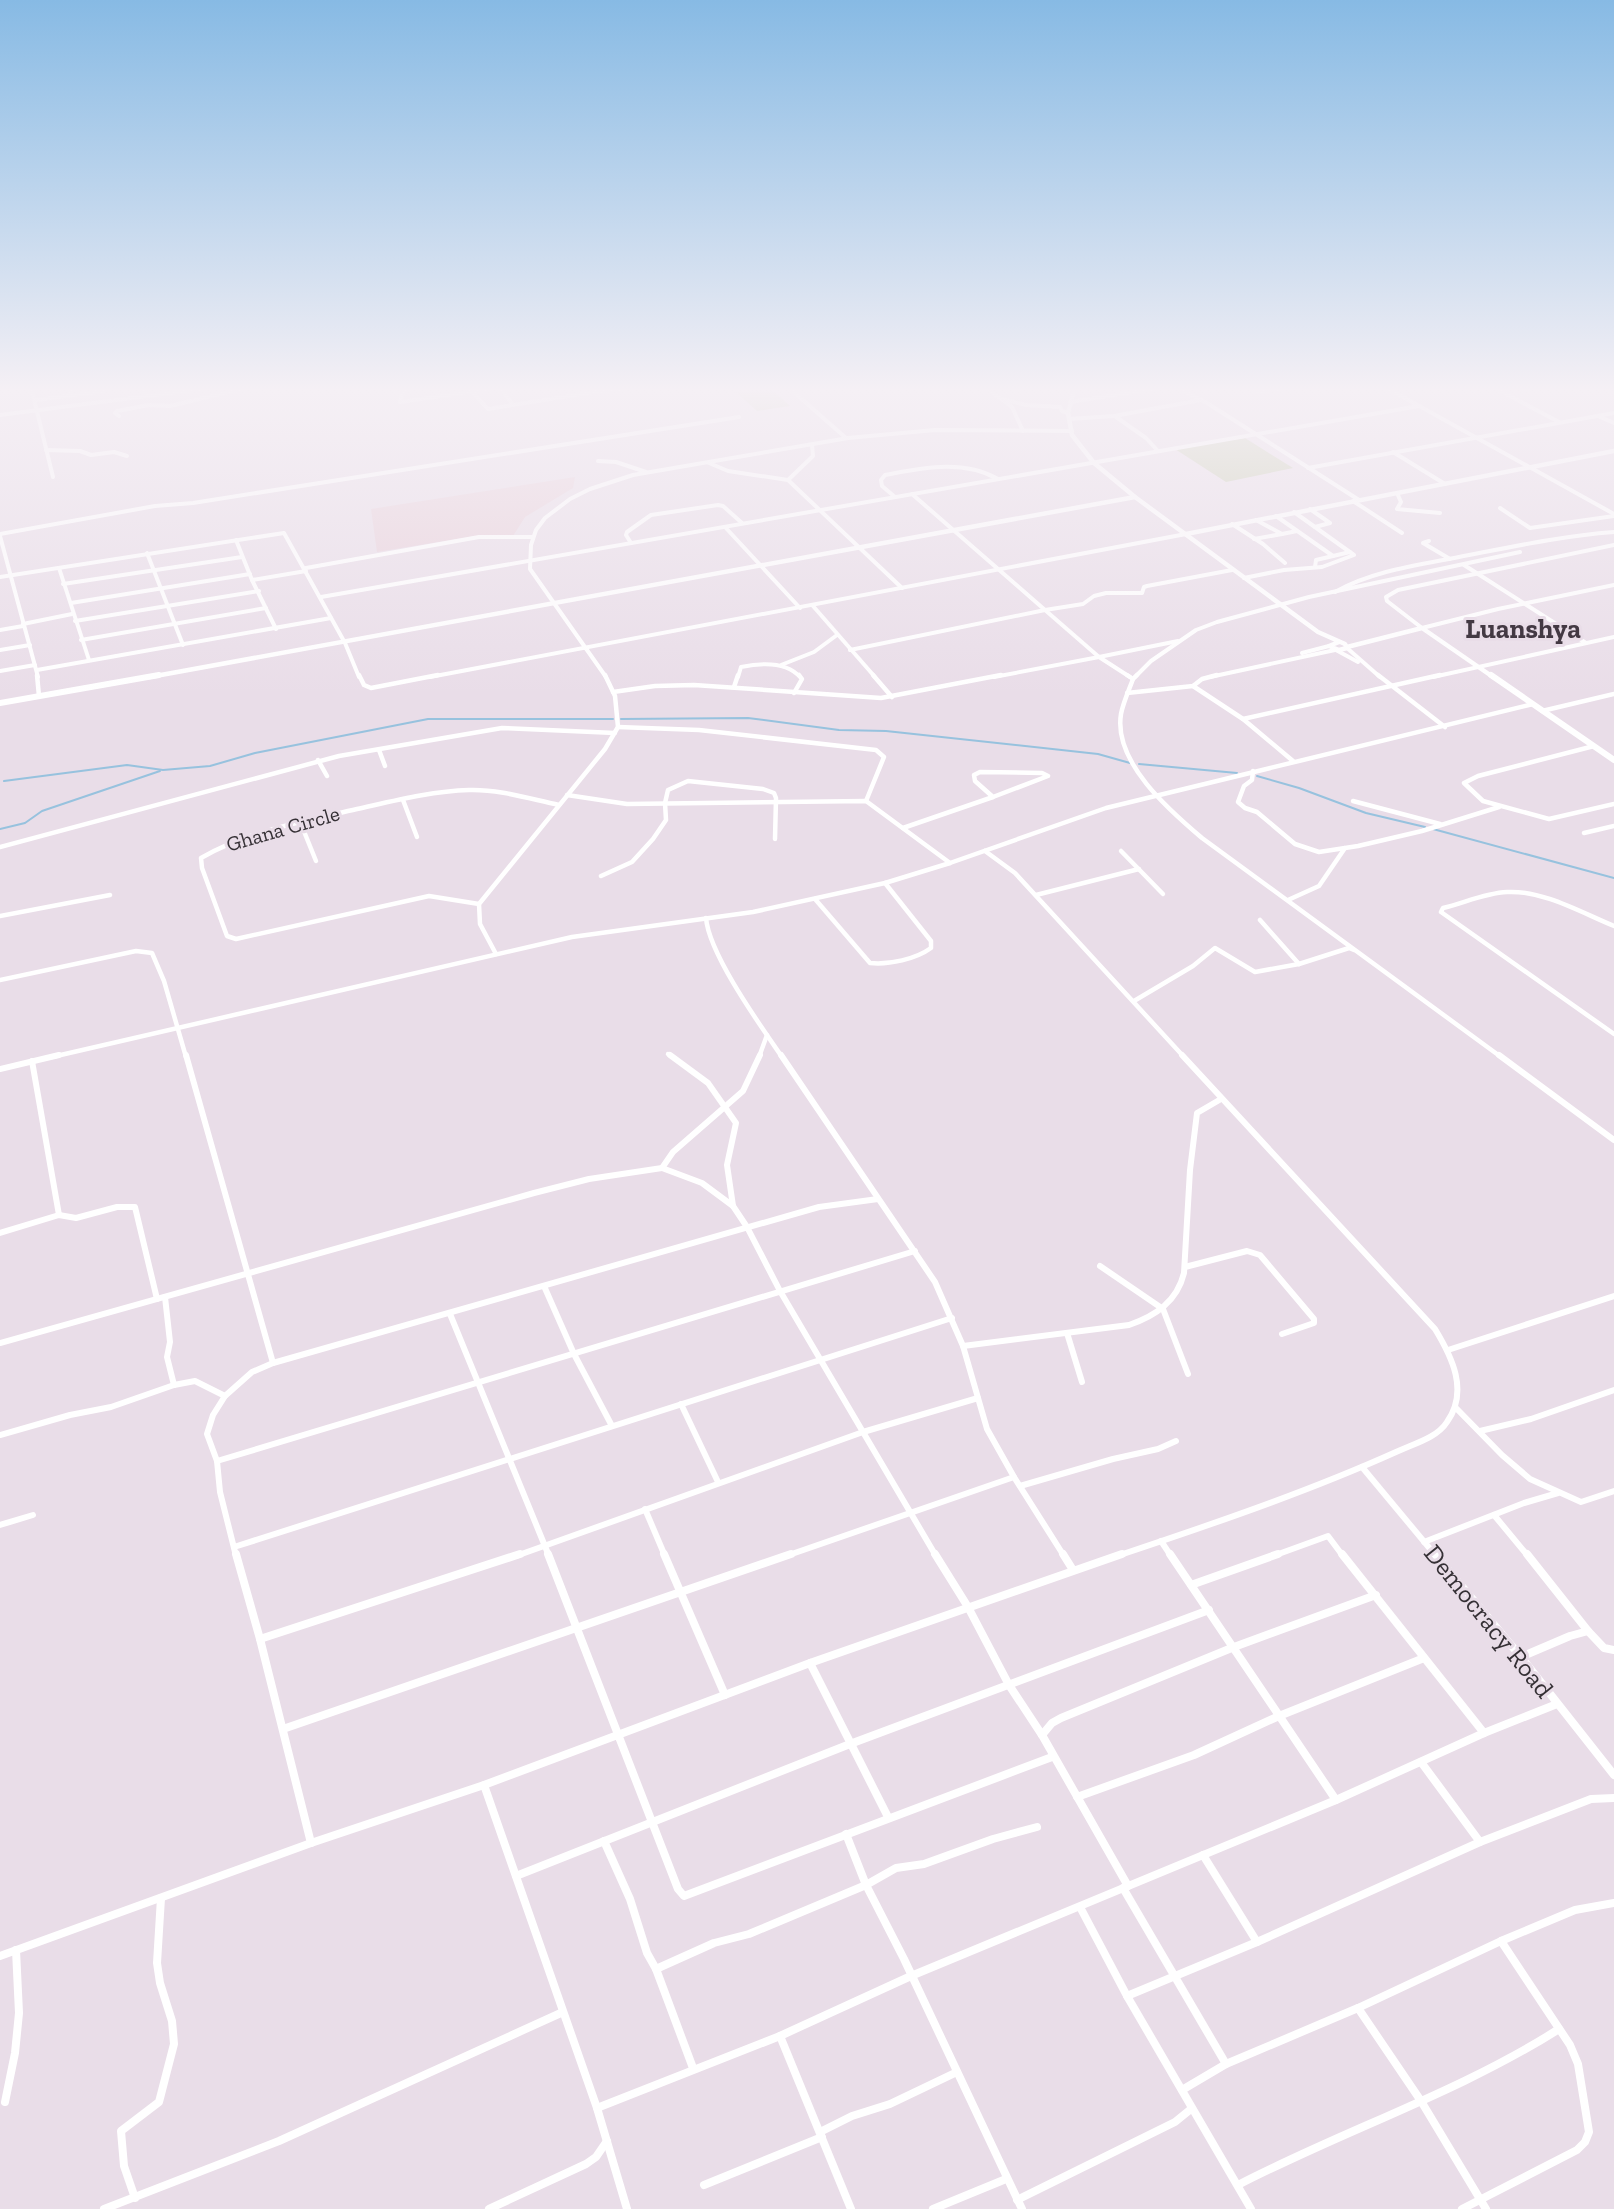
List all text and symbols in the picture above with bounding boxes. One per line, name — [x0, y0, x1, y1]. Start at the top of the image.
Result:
district label: Luanshya — [1465, 613, 1581, 645]
street label: Ghana Circle — [223, 800, 343, 857]
street label: Democracy Road — [1417, 1538, 1561, 1704]

